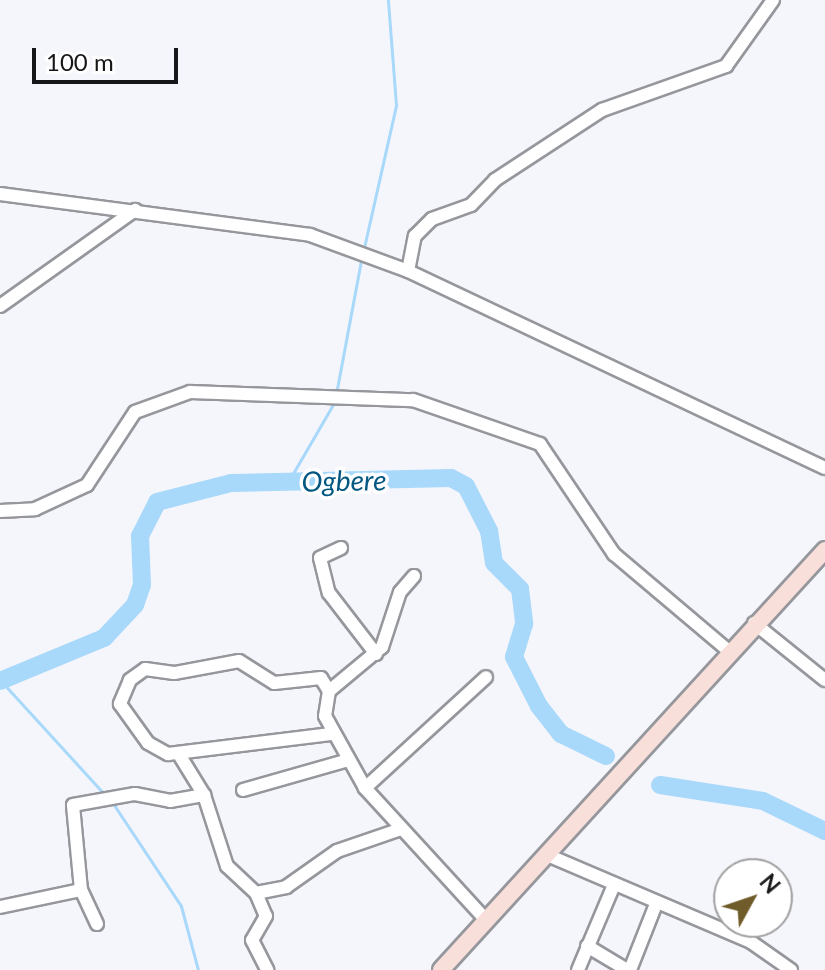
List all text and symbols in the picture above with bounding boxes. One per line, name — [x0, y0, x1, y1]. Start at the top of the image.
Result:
scale bar — [36, 32, 182, 82]
text: 100 m — [46, 47, 114, 76]
water label: Ogbere — [301, 462, 387, 498]
north arrow — [713, 858, 793, 938]
text: N — [754, 868, 786, 899]

